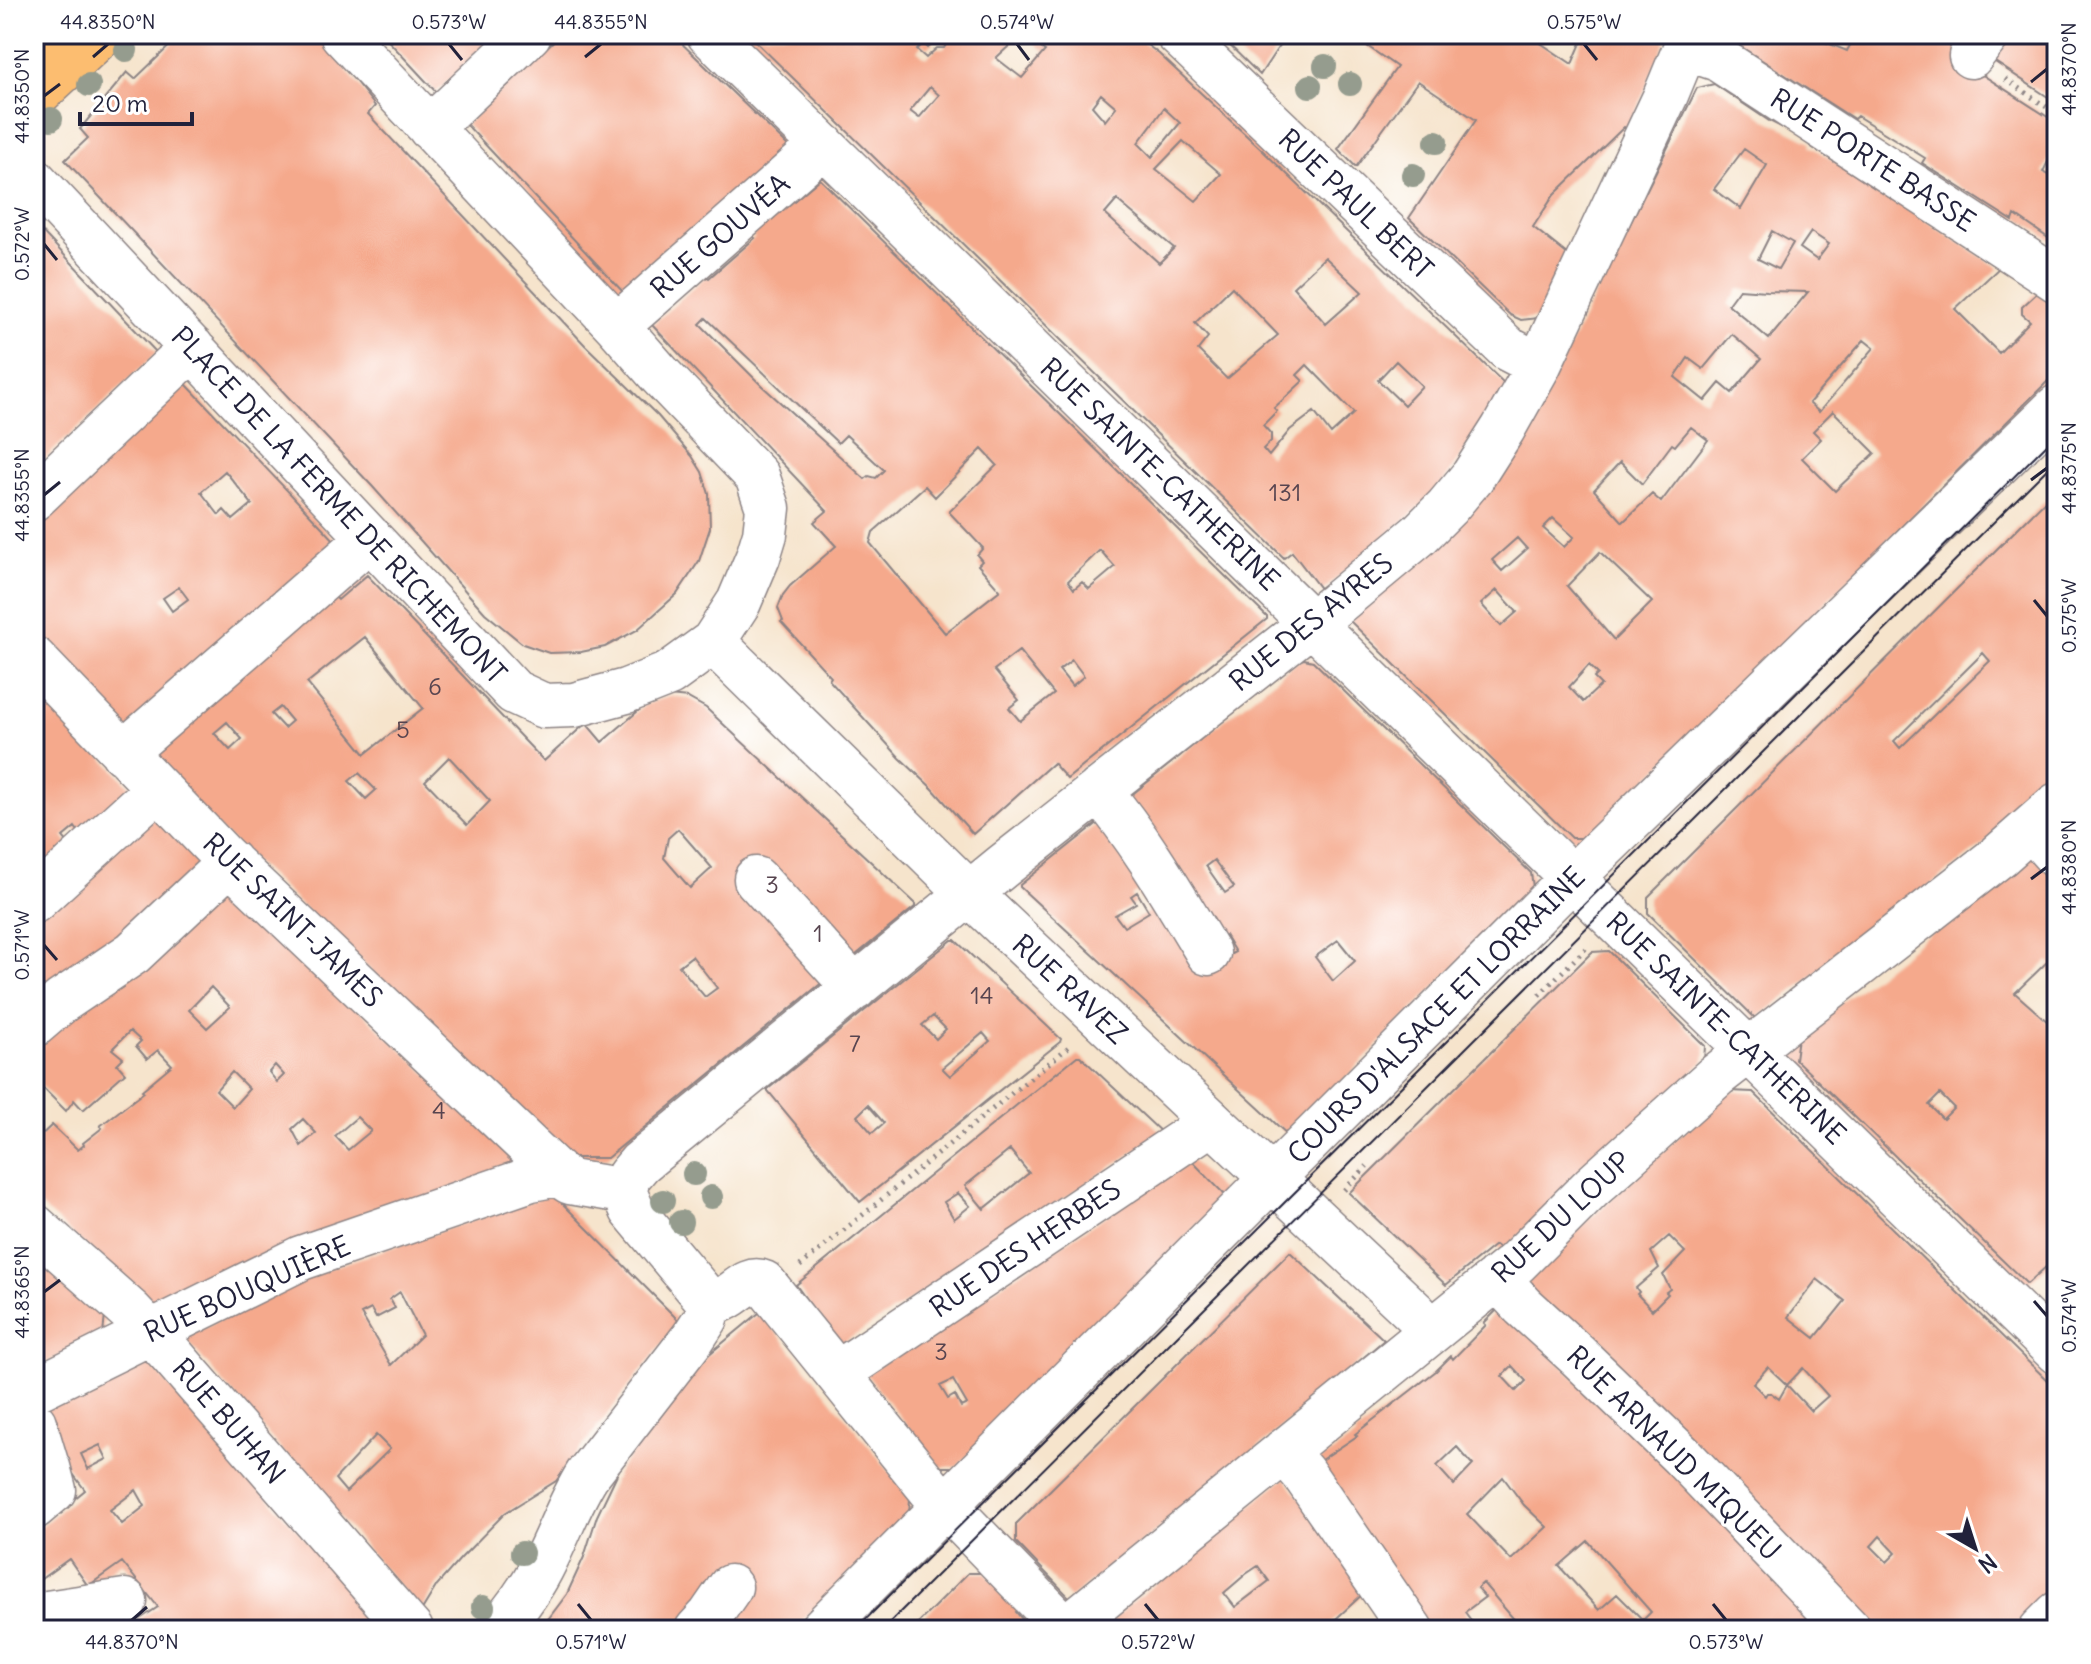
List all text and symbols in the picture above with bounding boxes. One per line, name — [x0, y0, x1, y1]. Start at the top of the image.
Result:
text: 44.8350°N — [60, 9, 156, 34]
text: 0.573°W — [412, 9, 486, 34]
text: 44.8355°N — [554, 9, 648, 34]
text: 0.574°W — [980, 9, 1054, 34]
text: 0.575°W — [1547, 9, 1621, 34]
text: 44.8370°N — [2056, 22, 2081, 116]
text: 44.8350°N — [9, 48, 34, 144]
scale bar — [80, 76, 192, 126]
street label: RUE PORTE BASSE — [1764, 80, 1982, 240]
text: 20 m — [92, 88, 148, 118]
street label: RUE PAUL BERT — [1271, 121, 1441, 287]
street label: RUE GOUVÉA — [642, 165, 797, 306]
text: 0.572°W — [9, 207, 34, 281]
street label: PLACE DE LA FERME DE RICHEMONT — [164, 319, 514, 691]
street label: RUE SAINTE-CATHERINE — [1033, 350, 1287, 598]
text: 44.8375°N — [2056, 422, 2081, 514]
text: 44.8355°N — [9, 448, 34, 542]
house number: 131 — [1269, 477, 1301, 507]
street label: RUE DES AYRES — [1222, 545, 1400, 699]
text: 0.575°W — [2056, 579, 2081, 653]
house number: 6 — [428, 671, 442, 701]
house number: 5 — [396, 714, 410, 744]
text: 44.8380°N — [2056, 819, 2081, 915]
street label: RUE SAINT-JAMES — [196, 825, 390, 1015]
street label: COURS D'ALSACE ET LORRAINE — [1280, 859, 1592, 1171]
house number: 3 — [765, 869, 779, 899]
street label: RUE SAINTE-CATHERINE — [1599, 904, 1853, 1152]
text: 0.571°W — [9, 909, 34, 981]
house number: 1 — [813, 918, 823, 948]
street label: RUE RAVEZ — [1005, 926, 1135, 1052]
house number: 14 — [970, 980, 994, 1010]
house number: 7 — [849, 1028, 861, 1058]
house number: 4 — [432, 1095, 446, 1125]
street label: RUE DU LOUP — [1484, 1143, 1638, 1291]
street label: RUE DES HERBES — [923, 1171, 1127, 1325]
street label: RUE BOUQUIÈRE — [138, 1226, 356, 1351]
text: 44.8365°N — [9, 1245, 34, 1339]
text: 0.574°W — [2056, 1279, 2081, 1353]
house number: 3 — [934, 1336, 948, 1366]
street label: RUE ARNAUD MIQUEU — [1559, 1338, 1789, 1568]
street label: RUE BUHAN — [165, 1351, 293, 1491]
north arrow — [1935, 1508, 2015, 1588]
text: N — [1973, 1548, 2002, 1579]
text: 44.8370°N — [85, 1629, 179, 1654]
text: 0.571°W — [555, 1629, 627, 1654]
text: 0.572°W — [1121, 1629, 1195, 1654]
text: 0.573°W — [1689, 1629, 1763, 1654]

